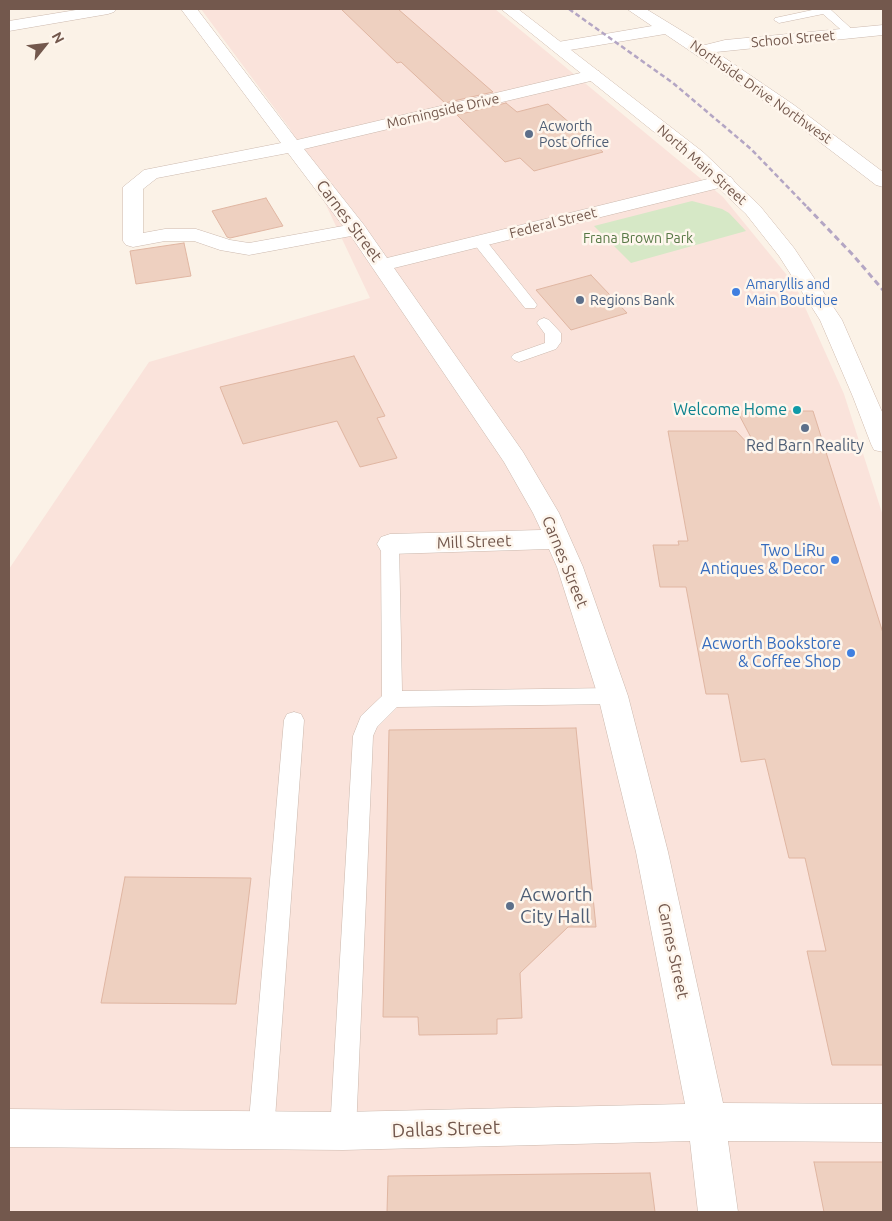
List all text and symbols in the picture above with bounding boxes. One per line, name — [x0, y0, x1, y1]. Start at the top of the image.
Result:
north arrow — [20, 20, 70, 70]
street label: School Street — [750, 27, 836, 51]
text: N — [49, 29, 68, 46]
street label: Northside Drive Northwest — [687, 37, 835, 147]
street label: Morningside Drive — [385, 90, 501, 132]
place label: Acworth Post Office — [539, 118, 609, 150]
street label: North Main Street — [654, 122, 750, 208]
marker: Acworth Post Office — [523, 128, 535, 140]
street label: Carnes Street — [312, 176, 386, 266]
street label: Federal Street — [508, 204, 598, 242]
park label: Frana Brown Park — [583, 230, 693, 246]
place label: Amaryllis and Main Boutique — [746, 276, 838, 308]
marker: Amaryllis and Main Boutique — [730, 286, 742, 298]
place label: Regions Bank — [590, 292, 674, 308]
marker: Regions Bank — [574, 294, 586, 306]
place label: Welcome Home — [673, 400, 787, 420]
marker: Welcome Home — [791, 404, 803, 416]
marker: Red Barn Reality — [799, 422, 811, 434]
place label: Red Barn Reality — [746, 436, 864, 456]
street label: Carnes Street — [538, 513, 592, 611]
street label: Mill Street — [436, 531, 512, 553]
place label: Two LiRu Antiques & Decor — [700, 541, 825, 579]
marker: Two LiRu Antiques & Decor — [829, 554, 841, 566]
place label: Acworth Bookstore & Coffee Shop — [702, 634, 841, 672]
marker: Acworth Bookstore & Coffee Shop — [845, 647, 857, 659]
place label: Acworth City Hall — [520, 884, 593, 928]
marker: Acworth City Hall — [504, 900, 516, 912]
street label: Carnes Street — [653, 901, 693, 1001]
street label: Dallas Street — [391, 1116, 501, 1142]

